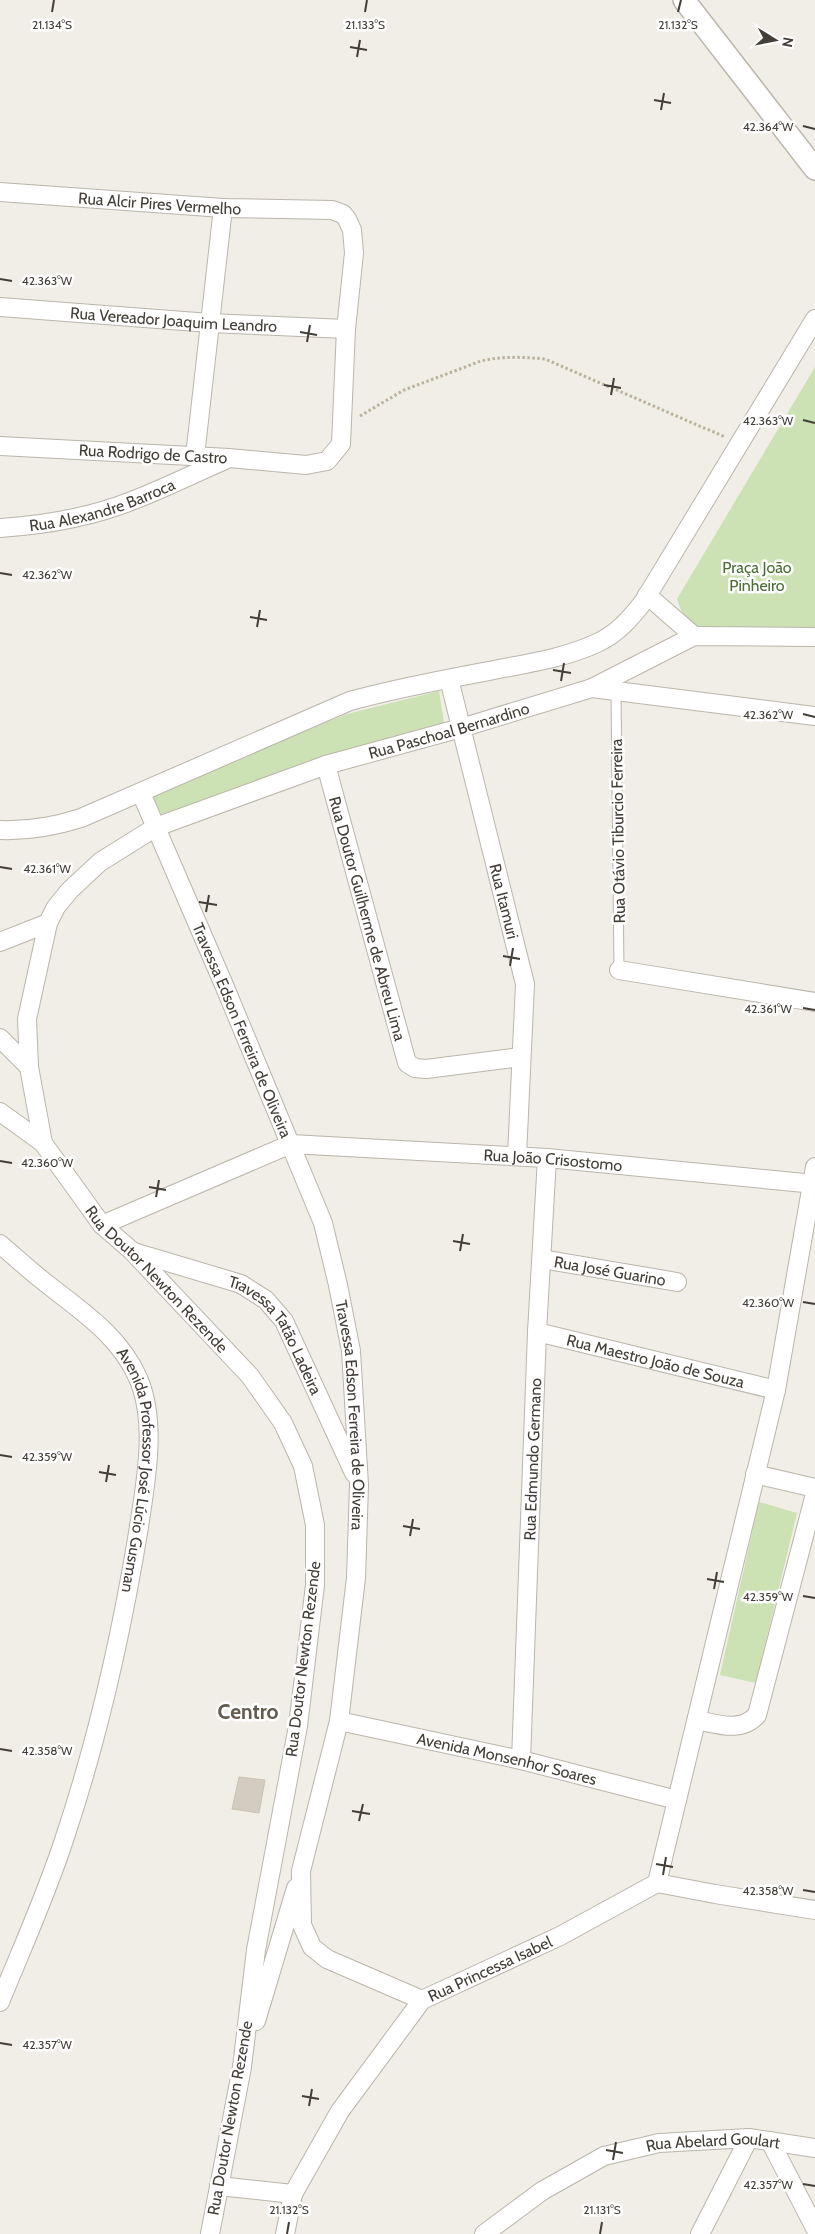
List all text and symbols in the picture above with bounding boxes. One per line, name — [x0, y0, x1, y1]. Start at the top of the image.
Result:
north arrow — [750, 15, 800, 65]
text: 21.134°S — [32, 17, 72, 32]
text: 21.133°S — [345, 17, 385, 32]
text: 21.132°S — [658, 17, 698, 32]
text: N — [778, 36, 798, 49]
text: 42.364°W — [743, 119, 794, 134]
street label: Rua Alcir Pires Vermelho — [77, 188, 241, 218]
text: 42.363°W — [22, 273, 73, 288]
street label: Rua Vereador Joaquim Leandro — [69, 303, 278, 335]
text: 42.363°W — [743, 413, 794, 428]
street label: Rua Rodrigo de Castro — [78, 441, 228, 467]
street label: Rua Alexandre Barroca — [28, 474, 178, 535]
park label: Praça João Pinheiro — [722, 558, 792, 595]
text: 42.362°W — [22, 567, 73, 582]
street label: Rua Paschoal Bernardino — [366, 698, 532, 762]
text: 42.362°W — [743, 707, 794, 722]
street label: Rua Otávio Tiburcio Ferreira — [607, 738, 629, 924]
street label: Rua Doutor Guilherme de Abreu Lima — [325, 794, 410, 1043]
text: 42.361°W — [23, 861, 71, 876]
street label: Rua Itamuri — [486, 862, 523, 941]
street label: Travessa Edson Ferreira de Oliveira — [189, 920, 296, 1141]
text: 42.361°W — [744, 1001, 792, 1016]
street label: Rua João Crisostomo — [483, 1145, 623, 1175]
text: 42.360°W — [21, 1155, 74, 1170]
street label: Rua Doutor Newton Rezende — [82, 1202, 232, 1356]
street label: Rua José Guarino — [553, 1252, 668, 1289]
street label: Travessa Tatão Ladeira — [226, 1271, 326, 1398]
text: 42.360°W — [742, 1295, 795, 1310]
street label: Travessa Edson Ferreira de Oliveira — [332, 1299, 369, 1531]
street label: Rua Maestro João de Souza — [565, 1330, 747, 1392]
street label: Avenida Professor José Lúcio Gusman — [113, 1343, 158, 1594]
street label: Rua Edmundo Germano — [520, 1377, 545, 1541]
text: 42.359°W — [22, 1449, 73, 1464]
street label: Rua Doutor Newton Rezende — [282, 1560, 324, 1758]
text: 42.359°W — [743, 1589, 794, 1604]
district label: Centro — [218, 1699, 278, 1724]
street label: Avenida Monsenhor Soares — [415, 1728, 599, 1789]
text: 42.358°W — [22, 1743, 73, 1758]
text: 42.358°W — [743, 1883, 794, 1898]
street label: Rua Princessa Isabel — [425, 1931, 555, 2005]
street label: Rua Doutor Newton Rezende — [204, 2019, 256, 2217]
text: 42.357°W — [22, 2037, 72, 2052]
street label: Rua Abelard Goulart — [644, 2128, 782, 2155]
text: 42.357°W — [743, 2177, 793, 2192]
text: 21.132°S — [269, 2202, 309, 2217]
text: 21.131°S — [583, 2202, 621, 2217]

